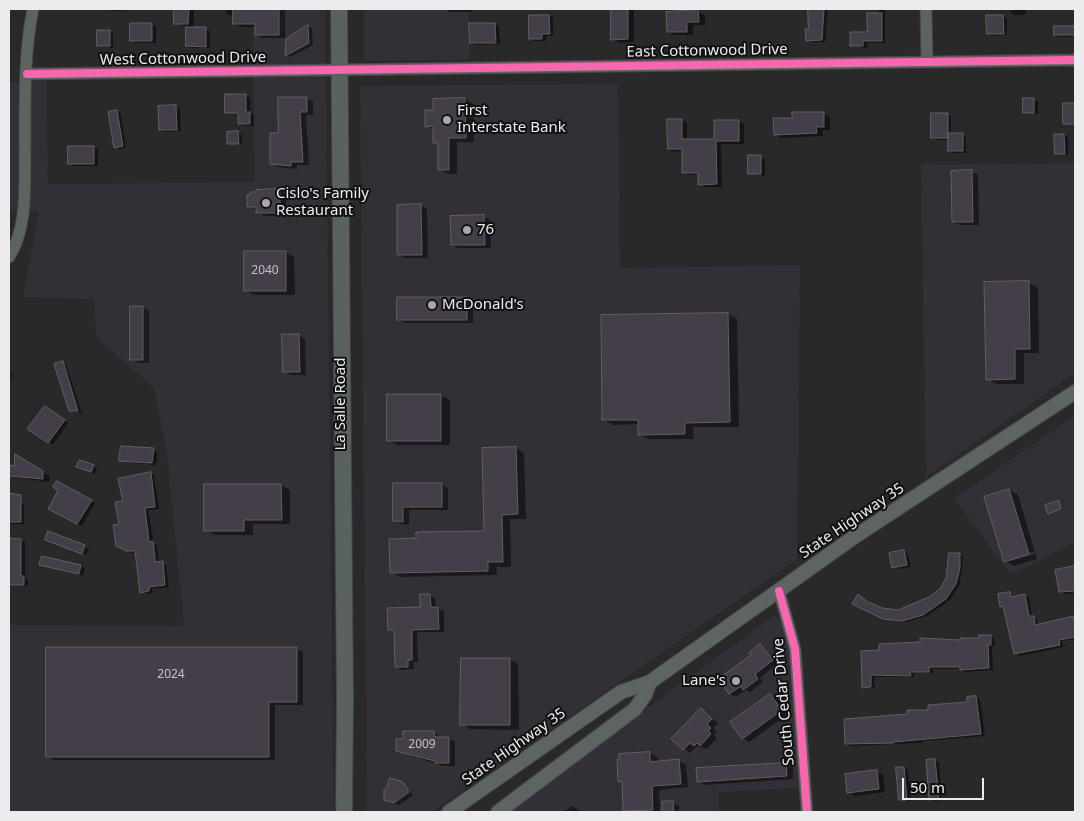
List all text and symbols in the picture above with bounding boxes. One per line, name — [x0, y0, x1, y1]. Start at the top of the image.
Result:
street label: East Cottonwood Drive — [626, 41, 788, 61]
street label: West Cottonwood Drive — [100, 49, 266, 69]
place label: First Interstate Bank — [457, 102, 566, 137]
marker: First Interstate Bank — [441, 114, 453, 126]
place label: Cislo's Family Restaurant — [276, 185, 369, 220]
marker: Cislo's Family Restaurant — [260, 197, 272, 209]
place label: 76 — [477, 221, 494, 239]
marker: 76 — [461, 224, 473, 236]
house number: 2040 — [251, 264, 279, 278]
place label: McDonald's — [442, 296, 524, 314]
marker: McDonald's — [426, 299, 438, 311]
street label: La Salle Road — [332, 358, 350, 450]
street label: State Highway 35 — [796, 479, 908, 563]
street label: South Cedar Drive — [769, 637, 799, 767]
house number: 2024 — [157, 668, 185, 682]
place label: Lane's — [682, 672, 726, 690]
marker: Lane's — [730, 675, 742, 687]
street label: State Highway 35 — [459, 705, 569, 789]
house number: 2009 — [408, 738, 436, 752]
scale bar — [904, 768, 986, 800]
text: 50 m — [910, 777, 945, 797]

